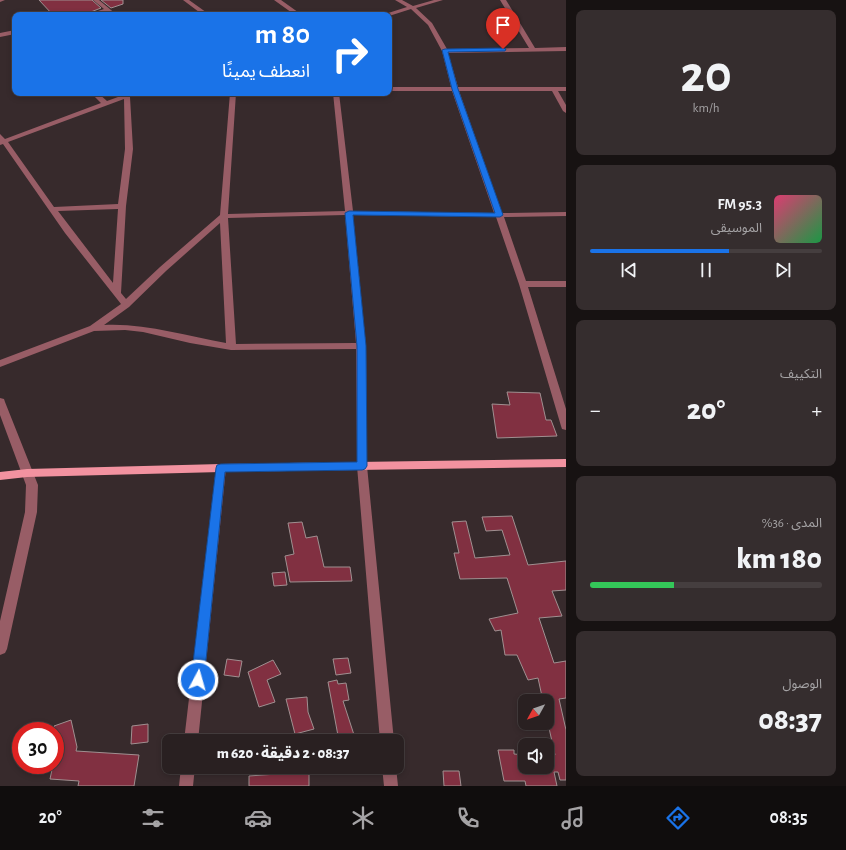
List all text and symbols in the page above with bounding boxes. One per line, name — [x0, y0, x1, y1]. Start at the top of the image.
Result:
pin — [486, 8, 520, 49]
icon: arrive — [492, 14, 514, 36]
text: 80 m — [255, 21, 310, 49]
icon: right — [324, 28, 376, 80]
text: 20 — [680, 49, 732, 101]
text: انعطف يمينًا — [222, 63, 310, 81]
text: km/h — [693, 102, 719, 115]
text: 95.3 FM — [717, 197, 762, 212]
text: الموسيقى — [711, 222, 762, 235]
icon: previous — [618, 259, 640, 281]
icon: pause — [695, 259, 717, 281]
icon: next — [772, 259, 794, 281]
text: التكييف — [780, 368, 822, 381]
text: 20° — [687, 395, 725, 425]
text: − — [590, 399, 601, 421]
text: + — [811, 399, 822, 421]
text: المدى · 36% — [762, 517, 822, 530]
text: 180 km — [736, 544, 822, 574]
position arrow — [177, 659, 219, 701]
text: الوصول — [782, 678, 822, 691]
north arrow — [518, 694, 554, 730]
map controls — [518, 694, 554, 774]
text: 08:37 — [758, 705, 822, 735]
speed limit sign: 30 — [12, 722, 64, 774]
button: sound — [518, 738, 554, 774]
text: 08:37 · 2 دقيقة · 620 m — [217, 746, 349, 761]
icon: filters — [139, 804, 167, 832]
icon: car — [244, 804, 272, 832]
icon: climate — [349, 804, 377, 832]
icon: phone — [454, 804, 482, 832]
icon: music — [559, 804, 587, 832]
icon: directions — [664, 804, 692, 832]
text: 20° — [39, 809, 62, 827]
text: 08:35 — [770, 809, 807, 827]

